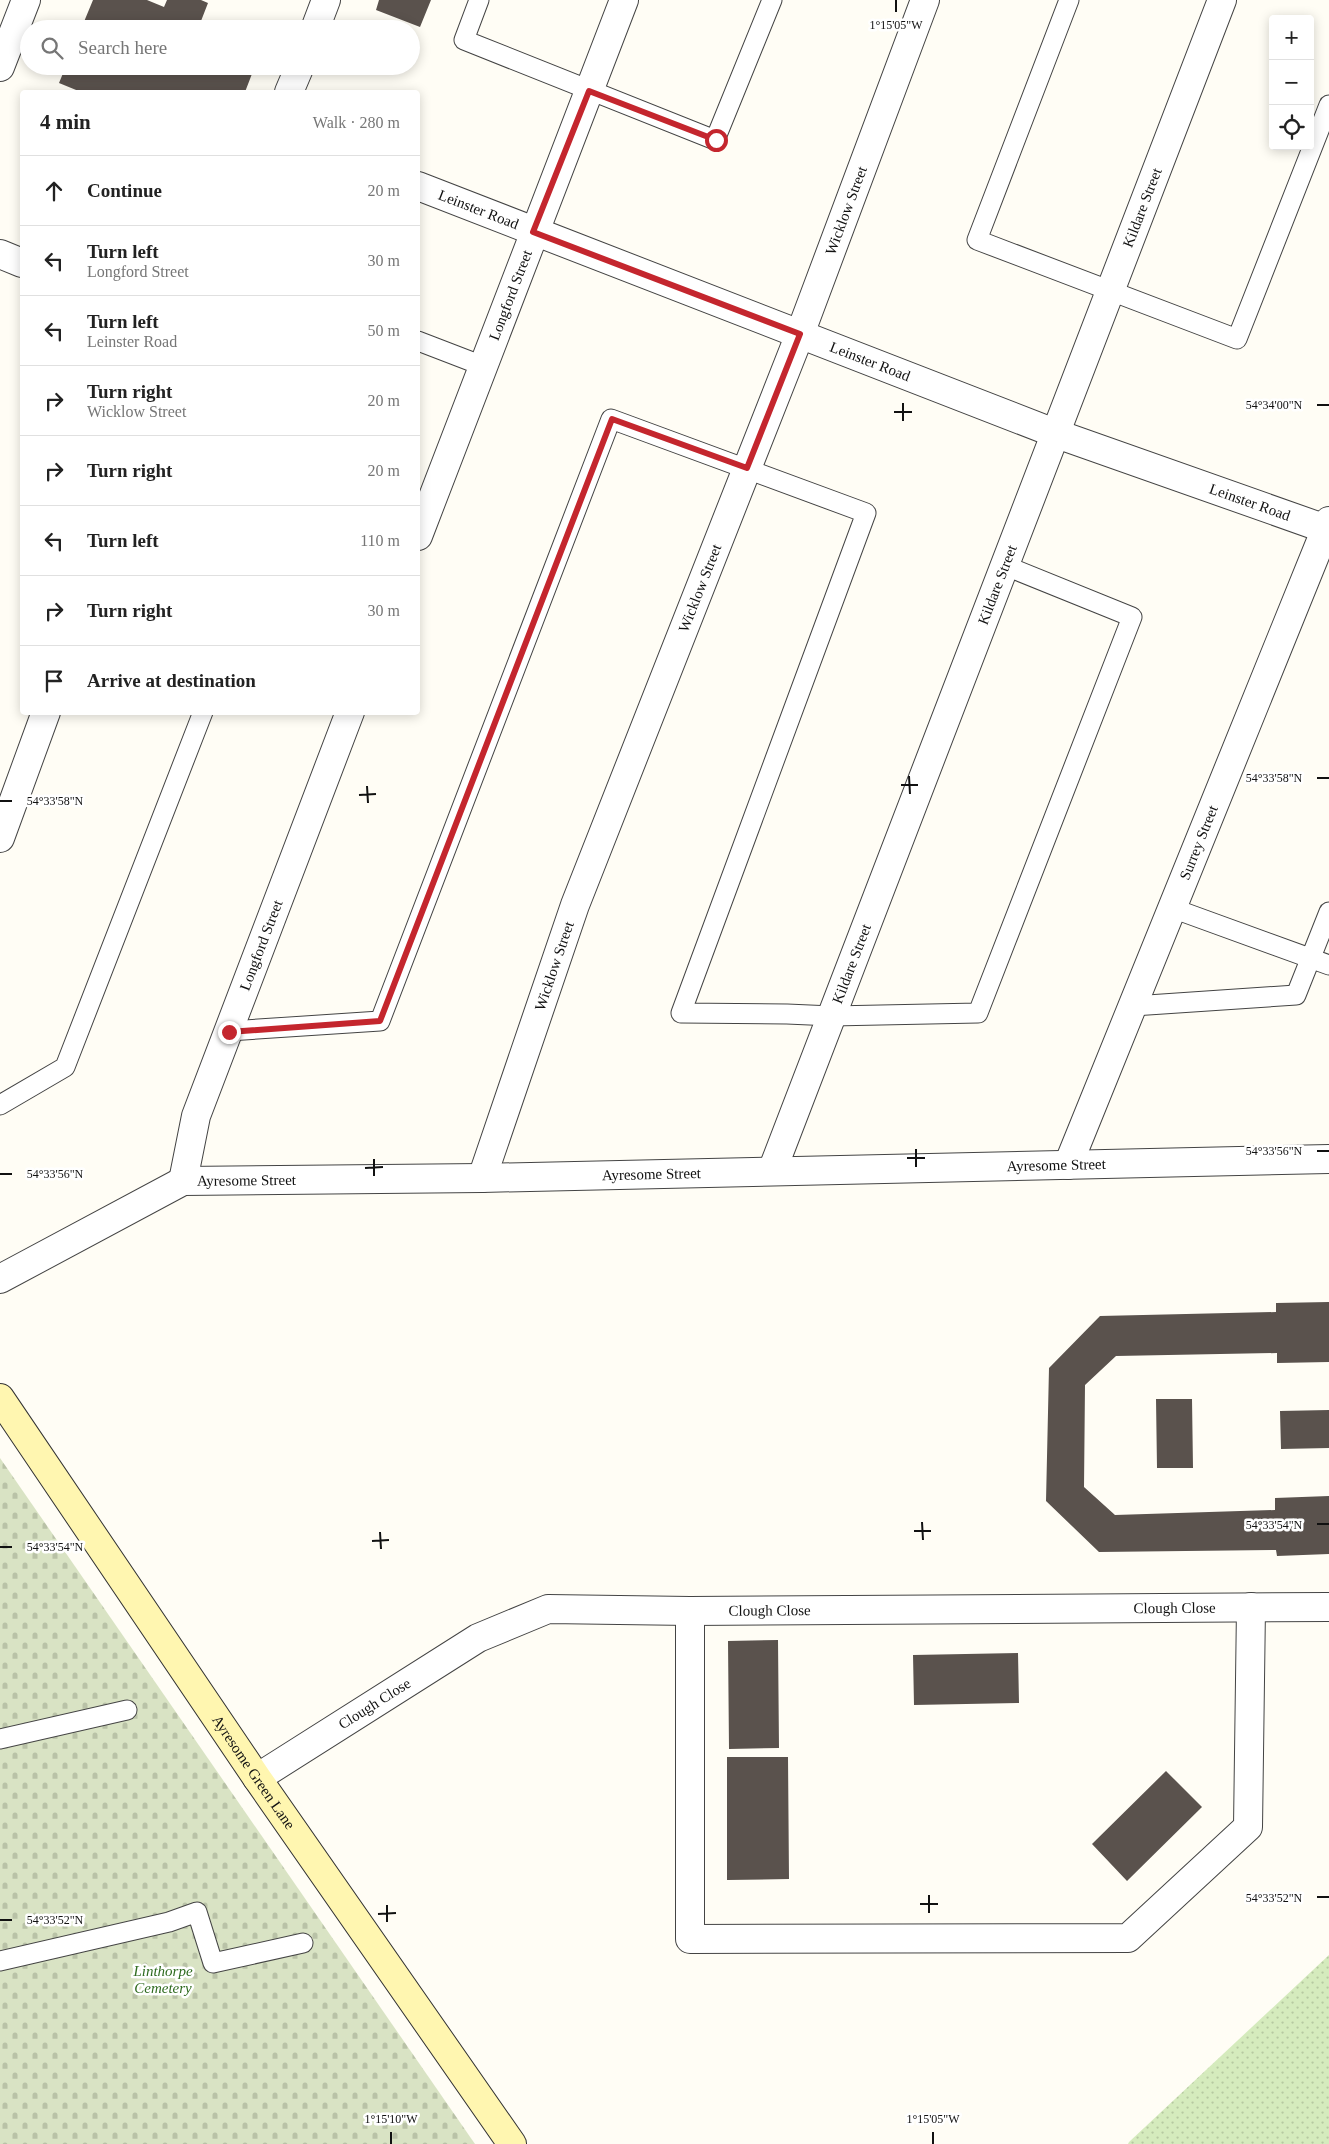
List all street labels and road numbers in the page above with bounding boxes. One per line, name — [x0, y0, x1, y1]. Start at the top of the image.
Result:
street label: Wicklow Street — [822, 163, 870, 257]
street label: Kildare Street — [1120, 165, 1165, 250]
street label: Leinster Road — [436, 187, 521, 232]
street label: Longford Street — [486, 247, 535, 343]
street label: Leinster Road — [828, 339, 913, 384]
street label: Leinster Road — [1207, 480, 1293, 524]
street label: Wicklow Street — [675, 541, 725, 634]
street label: Kildare Street — [975, 542, 1020, 627]
street label: Surrey Street — [1176, 802, 1221, 882]
street label: Longford Street — [237, 897, 286, 993]
street label: Wicklow Street — [532, 918, 577, 1013]
street label: Kildare Street — [829, 921, 874, 1006]
street label: Ayresome Street — [1007, 1156, 1107, 1174]
street label: Ayresome Street — [602, 1165, 702, 1183]
street label: Ayresome Street — [197, 1172, 297, 1189]
street label: Clough Close — [1133, 1600, 1216, 1616]
street label: Clough Close — [728, 1602, 811, 1619]
street label: Clough Close — [335, 1675, 414, 1732]
street label: Ayresome Green Lane — [209, 1712, 298, 1832]

